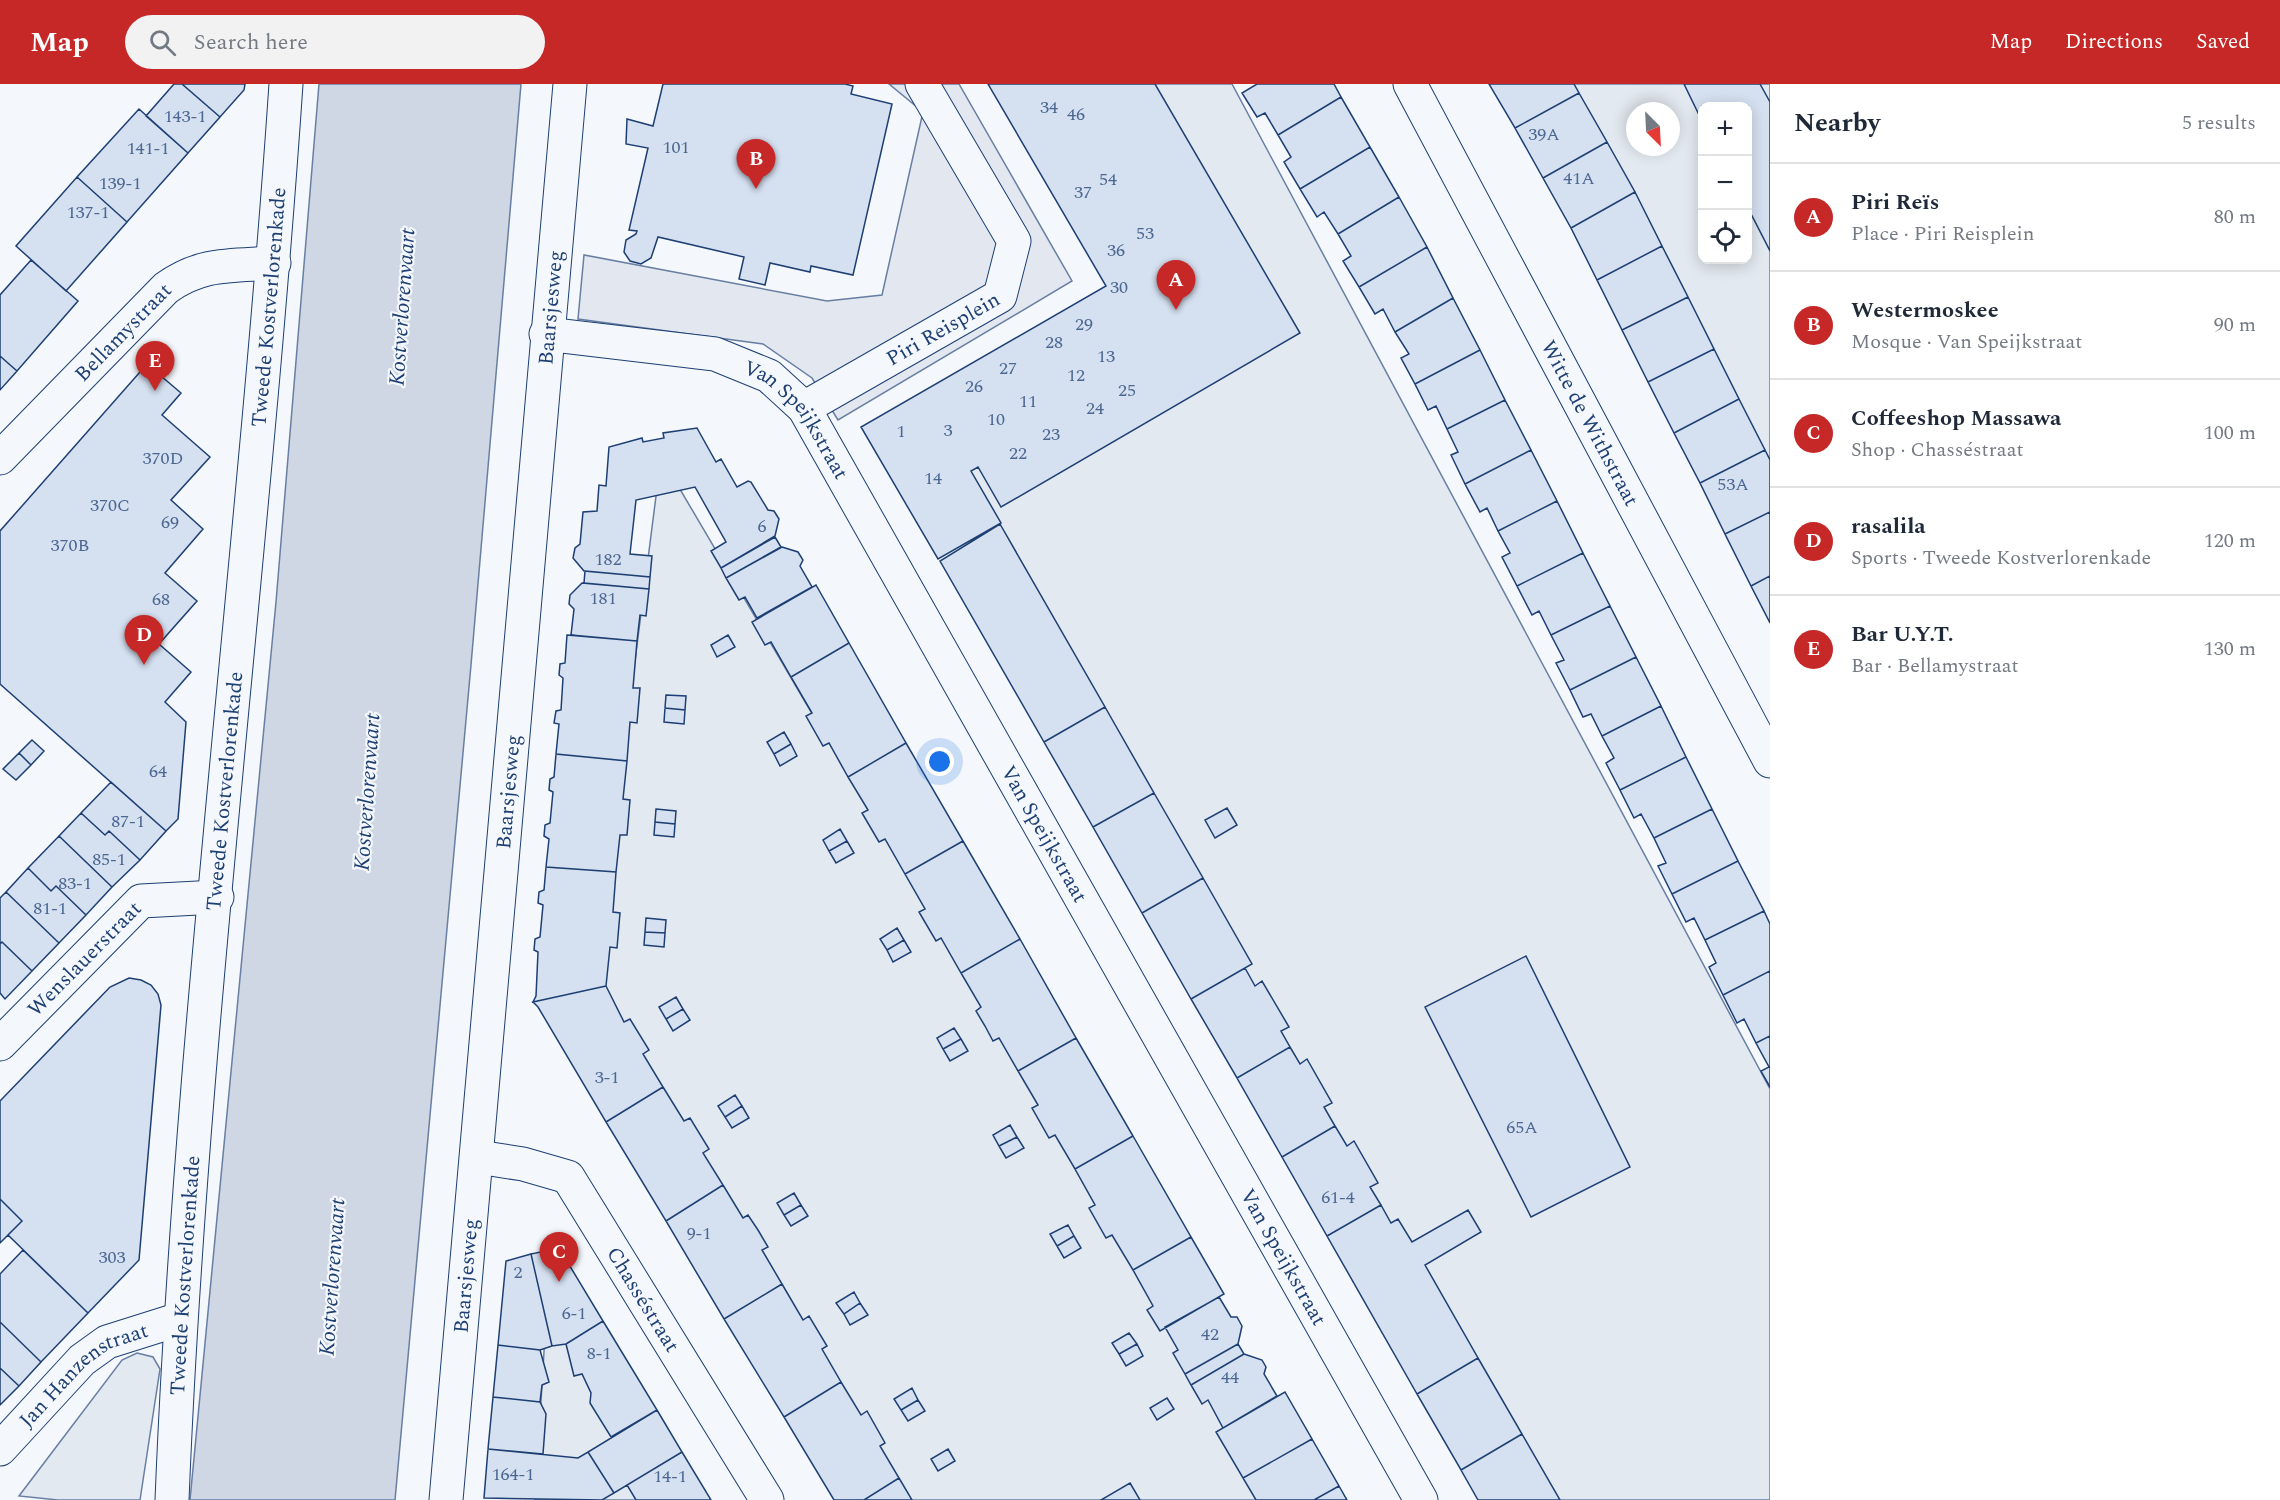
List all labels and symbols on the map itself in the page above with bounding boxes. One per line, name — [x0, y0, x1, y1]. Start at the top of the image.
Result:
house number: 34 — [1040, 94, 1058, 121]
house number: 46 — [1067, 101, 1085, 128]
north arrow — [1626, 102, 1680, 156]
house number: 143-1 — [164, 103, 206, 130]
house number: 39A — [1528, 121, 1560, 148]
house number: 101 — [663, 134, 690, 161]
house number: 141-1 — [127, 135, 169, 162]
pin: B — [736, 140, 776, 189]
house number: 41A — [1563, 165, 1595, 192]
house number: 54 — [1099, 166, 1117, 193]
house number: 139-1 — [99, 170, 141, 197]
house number: 37 — [1074, 179, 1092, 206]
street label: Tweede Kostverlorenkade — [243, 186, 295, 428]
house number: 137-1 — [67, 199, 109, 226]
house number: 53 — [1136, 220, 1154, 247]
water label: Kostverlorenvaart — [381, 226, 425, 387]
house number: 36 — [1107, 237, 1125, 264]
street label: Baarsjesweg — [530, 249, 572, 366]
pin: A — [1156, 260, 1196, 310]
house number: 30 — [1110, 274, 1128, 301]
street label: Bellamystraat — [68, 276, 180, 390]
street label: Piri Reisplein — [880, 284, 1006, 375]
house number: 29 — [1075, 311, 1093, 338]
house number: 28 — [1045, 329, 1063, 356]
street label: Witte de Withstraat — [1532, 335, 1647, 512]
pin: E — [136, 342, 174, 391]
house number: 13 — [1097, 343, 1115, 370]
street label: Van Speijkstraat — [738, 352, 856, 486]
house number: 27 — [999, 355, 1017, 382]
house number: 12 — [1067, 362, 1085, 389]
house number: 26 — [965, 373, 983, 400]
house number: 25 — [1118, 377, 1136, 404]
house number: 11 — [1019, 388, 1037, 415]
house number: 24 — [1086, 395, 1104, 422]
house number: 10 — [987, 406, 1005, 433]
house number: 3 — [944, 417, 953, 444]
house number: 1 — [897, 418, 906, 445]
house number: 23 — [1042, 421, 1060, 448]
house number: 22 — [1009, 440, 1027, 467]
house number: 370D — [143, 445, 183, 472]
house number: 14 — [924, 465, 942, 492]
house number: 53A — [1717, 471, 1749, 498]
house number: 370C — [90, 492, 130, 519]
house number: 69 — [161, 509, 179, 536]
house number: 6 — [758, 513, 767, 540]
house number: 370B — [51, 532, 89, 559]
house number: 182 — [595, 546, 622, 573]
house number: 181 — [590, 585, 617, 612]
house number: 68 — [152, 586, 170, 613]
pin: D — [124, 616, 164, 665]
street label: Tweede Kostverlorenkade — [198, 670, 252, 912]
water label: Kostverlorenvaart — [346, 711, 390, 872]
street label: Baarsjesweg — [488, 733, 530, 851]
your location — [925, 747, 954, 776]
house number: 64 — [149, 758, 167, 785]
street label: Van Speijkstraat — [992, 760, 1095, 909]
house number: 87-1 — [111, 808, 145, 835]
house number: 85-1 — [92, 846, 126, 873]
house number: 83-1 — [58, 870, 92, 897]
street label: Wenslauerstraat — [20, 894, 150, 1024]
house number: 81-1 — [33, 895, 67, 922]
house number: 3-1 — [595, 1064, 619, 1091]
house number: 65A — [1506, 1114, 1538, 1141]
street label: Tweede Kostverlorenkade — [162, 1154, 210, 1396]
street label: Van Speijkstraat — [1231, 1183, 1334, 1332]
house number: 61-4 — [1321, 1184, 1355, 1211]
water label: Kostverlorenvaart — [311, 1196, 355, 1357]
street label: Baarsjesweg — [446, 1217, 488, 1335]
house number: 9-1 — [687, 1220, 711, 1247]
pin: C — [540, 1232, 578, 1282]
street label: Chasséstraat — [598, 1241, 687, 1359]
house number: 303 — [99, 1244, 126, 1271]
house number: 2 — [514, 1259, 523, 1286]
house number: 6-1 — [562, 1300, 586, 1327]
street label: Jan Hanzenstraat — [12, 1315, 152, 1436]
house number: 42 — [1201, 1321, 1219, 1348]
house number: 8-1 — [587, 1340, 611, 1367]
house number: 44 — [1221, 1364, 1239, 1391]
house number: 164-1 — [492, 1461, 534, 1488]
house number: 14-1 — [653, 1463, 687, 1490]

